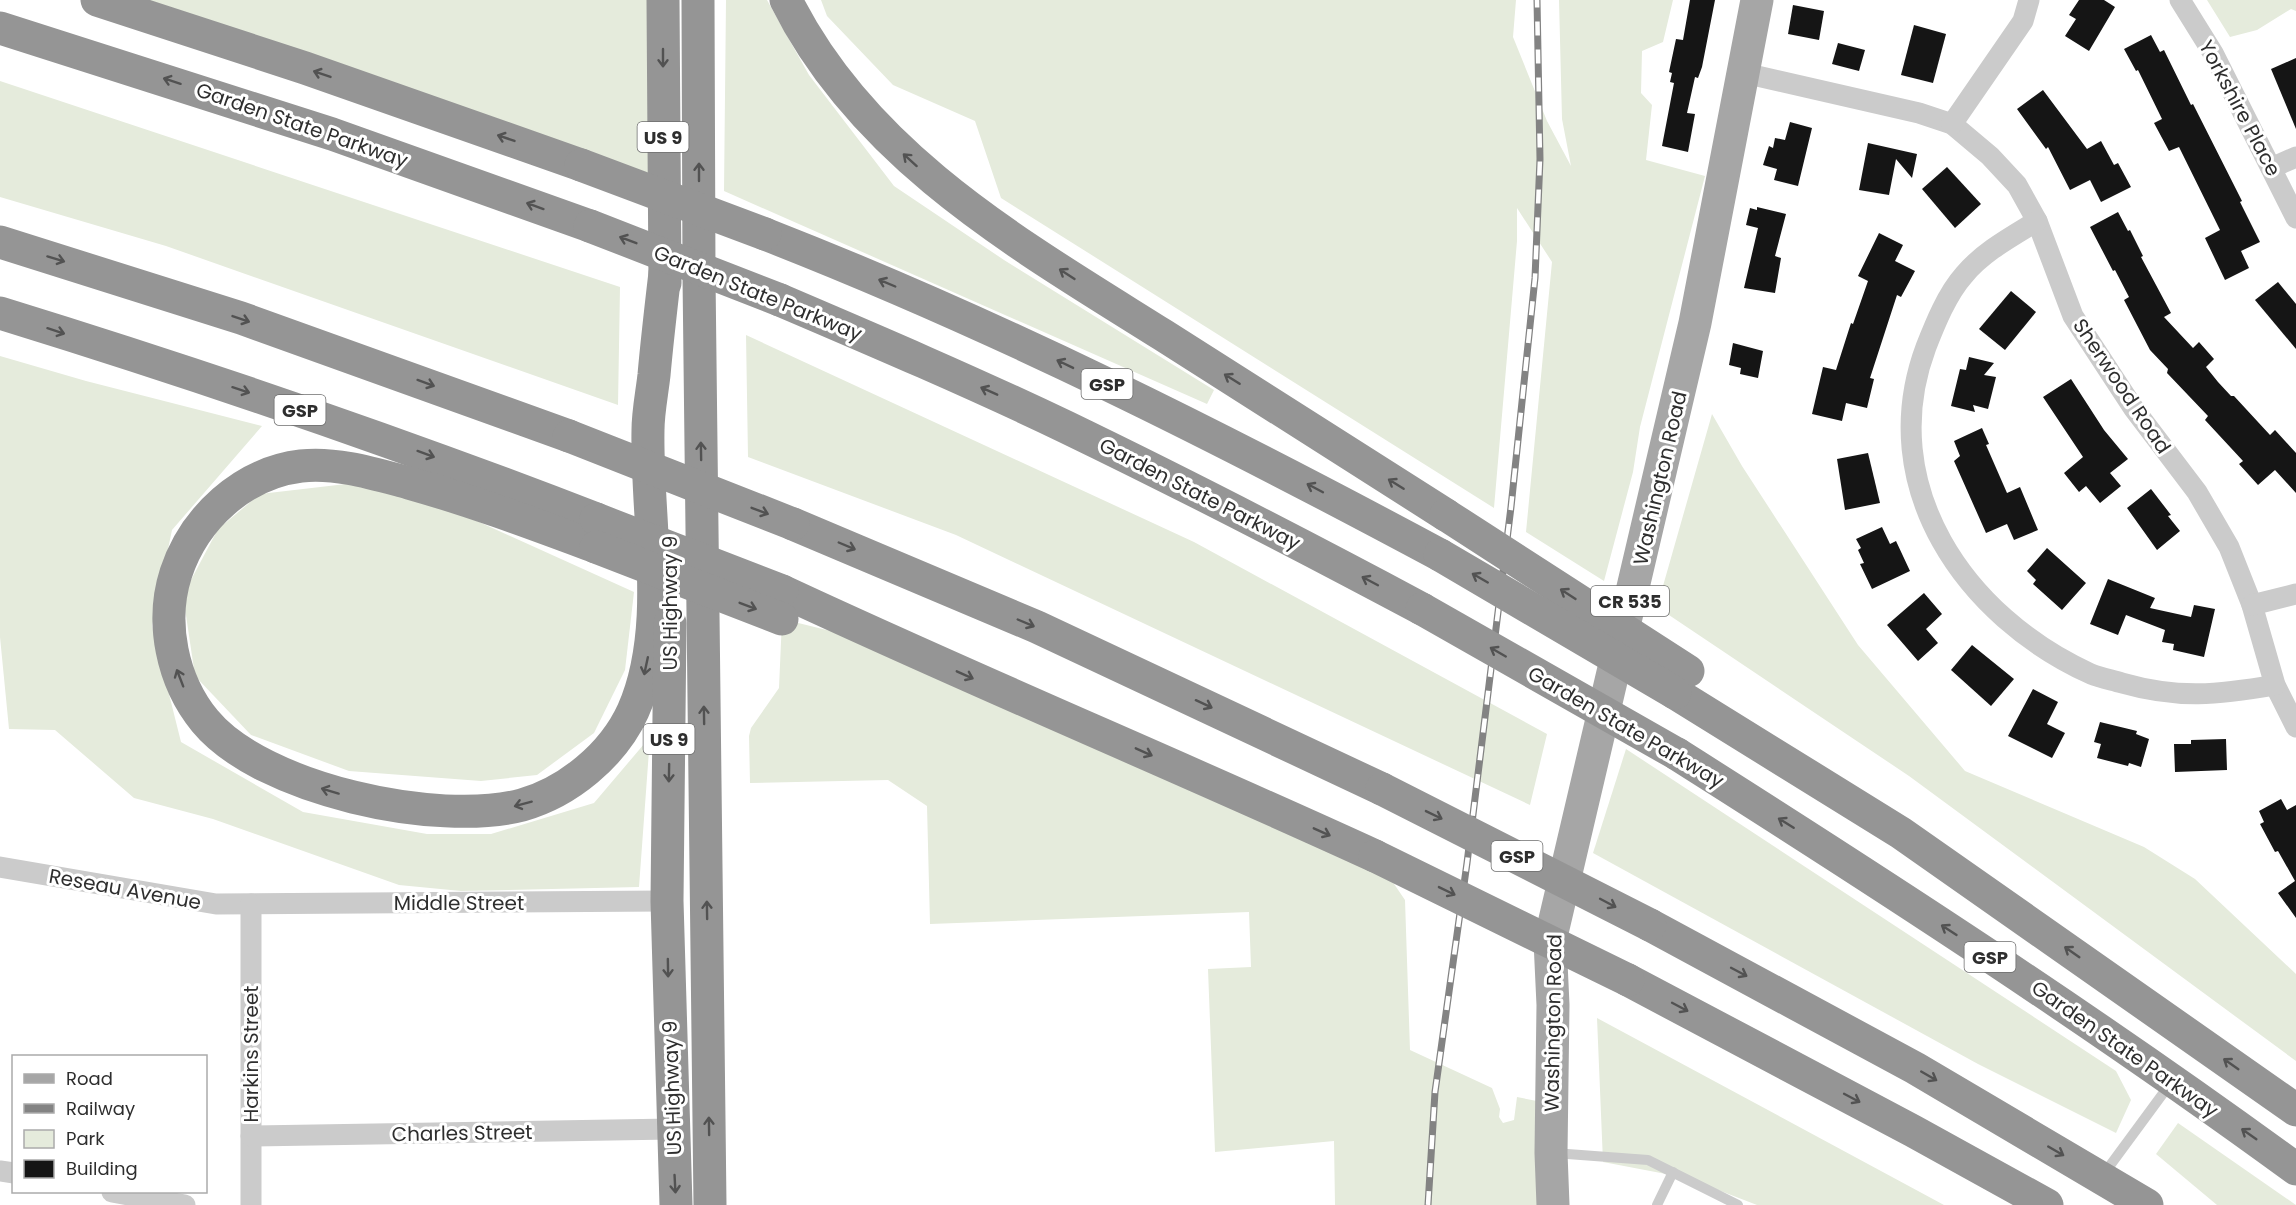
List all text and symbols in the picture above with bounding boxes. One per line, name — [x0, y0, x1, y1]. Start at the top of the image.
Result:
street label: Yorkshire Place — [2192, 35, 2288, 181]
one-way arrow — [657, 48, 669, 68]
one-way arrow — [313, 68, 332, 79]
one-way arrow — [163, 75, 182, 86]
street label: Garden State Parkway — [192, 76, 412, 174]
road number: US 9 — [638, 122, 688, 152]
one-way arrow — [497, 132, 516, 143]
one-way arrow — [903, 153, 918, 167]
one-way arrow — [693, 162, 705, 182]
one-way arrow — [526, 200, 545, 211]
one-way arrow — [619, 234, 637, 245]
street label: Garden State Parkway — [650, 238, 866, 348]
one-way arrow — [46, 254, 65, 265]
one-way arrow — [1060, 268, 1076, 280]
one-way arrow — [879, 277, 897, 288]
street label: Sherwood Road — [2066, 313, 2178, 459]
one-way arrow — [232, 314, 250, 325]
one-way arrow — [46, 326, 65, 337]
one-way arrow — [1056, 357, 1074, 369]
road number: GSP — [1082, 369, 1132, 399]
one-way arrow — [1224, 373, 1240, 385]
one-way arrow — [416, 378, 435, 389]
one-way arrow — [981, 385, 999, 397]
one-way arrow — [231, 386, 250, 397]
street label: Washington Road — [1626, 388, 1694, 568]
road number: GSP — [274, 395, 326, 425]
street label: Garden State Parkway — [1095, 431, 1305, 557]
one-way arrow — [695, 441, 707, 461]
one-way arrow — [416, 450, 435, 461]
one-way arrow — [1388, 477, 1405, 489]
one-way arrow — [1306, 482, 1324, 493]
one-way arrow — [750, 506, 769, 517]
street label: US Highway 9 — [656, 536, 684, 670]
one-way arrow — [837, 541, 855, 553]
one-way arrow — [1472, 572, 1489, 584]
one-way arrow — [1362, 575, 1380, 586]
road number: CR 535 — [1591, 586, 1669, 616]
one-way arrow — [1560, 588, 1577, 600]
one-way arrow — [738, 601, 757, 612]
one-way arrow — [1017, 617, 1035, 629]
one-way arrow — [1490, 646, 1507, 658]
one-way arrow — [640, 657, 652, 676]
street label: Garden State Parkway — [1523, 659, 1729, 795]
one-way arrow — [174, 670, 185, 688]
one-way arrow — [956, 670, 974, 681]
one-way arrow — [1194, 698, 1212, 710]
one-way arrow — [698, 705, 710, 725]
road number: US 9 — [644, 724, 694, 754]
one-way arrow — [1135, 747, 1153, 758]
one-way arrow — [663, 762, 674, 782]
one-way arrow — [321, 785, 340, 796]
one-way arrow — [514, 798, 533, 810]
one-way arrow — [1425, 809, 1443, 821]
one-way arrow — [1777, 817, 1794, 830]
one-way arrow — [1313, 826, 1331, 838]
road number: GSP — [1492, 841, 1543, 871]
street label: Reseau Avenue — [47, 862, 203, 916]
one-way arrow — [1438, 885, 1456, 897]
street label: Middle Street — [394, 889, 524, 917]
one-way arrow — [1599, 897, 1616, 909]
one-way arrow — [701, 900, 713, 920]
one-way arrow — [1941, 923, 1958, 935]
street label: Washington Road — [1537, 934, 1569, 1112]
road number: GSP — [1964, 942, 2016, 972]
one-way arrow — [2064, 946, 2080, 958]
one-way arrow — [663, 957, 674, 977]
one-way arrow — [1730, 967, 1748, 978]
street label: Garden State Parkway — [2026, 974, 2224, 1124]
street label: Harkins Street — [237, 985, 265, 1123]
one-way arrow — [1670, 1002, 1688, 1013]
street label: US Highway 9 — [656, 1020, 688, 1156]
legend — [12, 1055, 207, 1193]
one-way arrow — [2223, 1058, 2240, 1070]
text: Road — [66, 1066, 113, 1091]
one-way arrow — [1920, 1071, 1937, 1083]
one-way arrow — [1843, 1092, 1860, 1104]
text: Railway — [66, 1096, 135, 1121]
one-way arrow — [704, 1116, 715, 1136]
street label: Charles Street — [391, 1118, 533, 1148]
text: Park — [66, 1126, 105, 1151]
one-way arrow — [2241, 1128, 2257, 1140]
one-way arrow — [2047, 1145, 2064, 1157]
text: Building — [66, 1156, 138, 1181]
one-way arrow — [669, 1173, 680, 1193]

